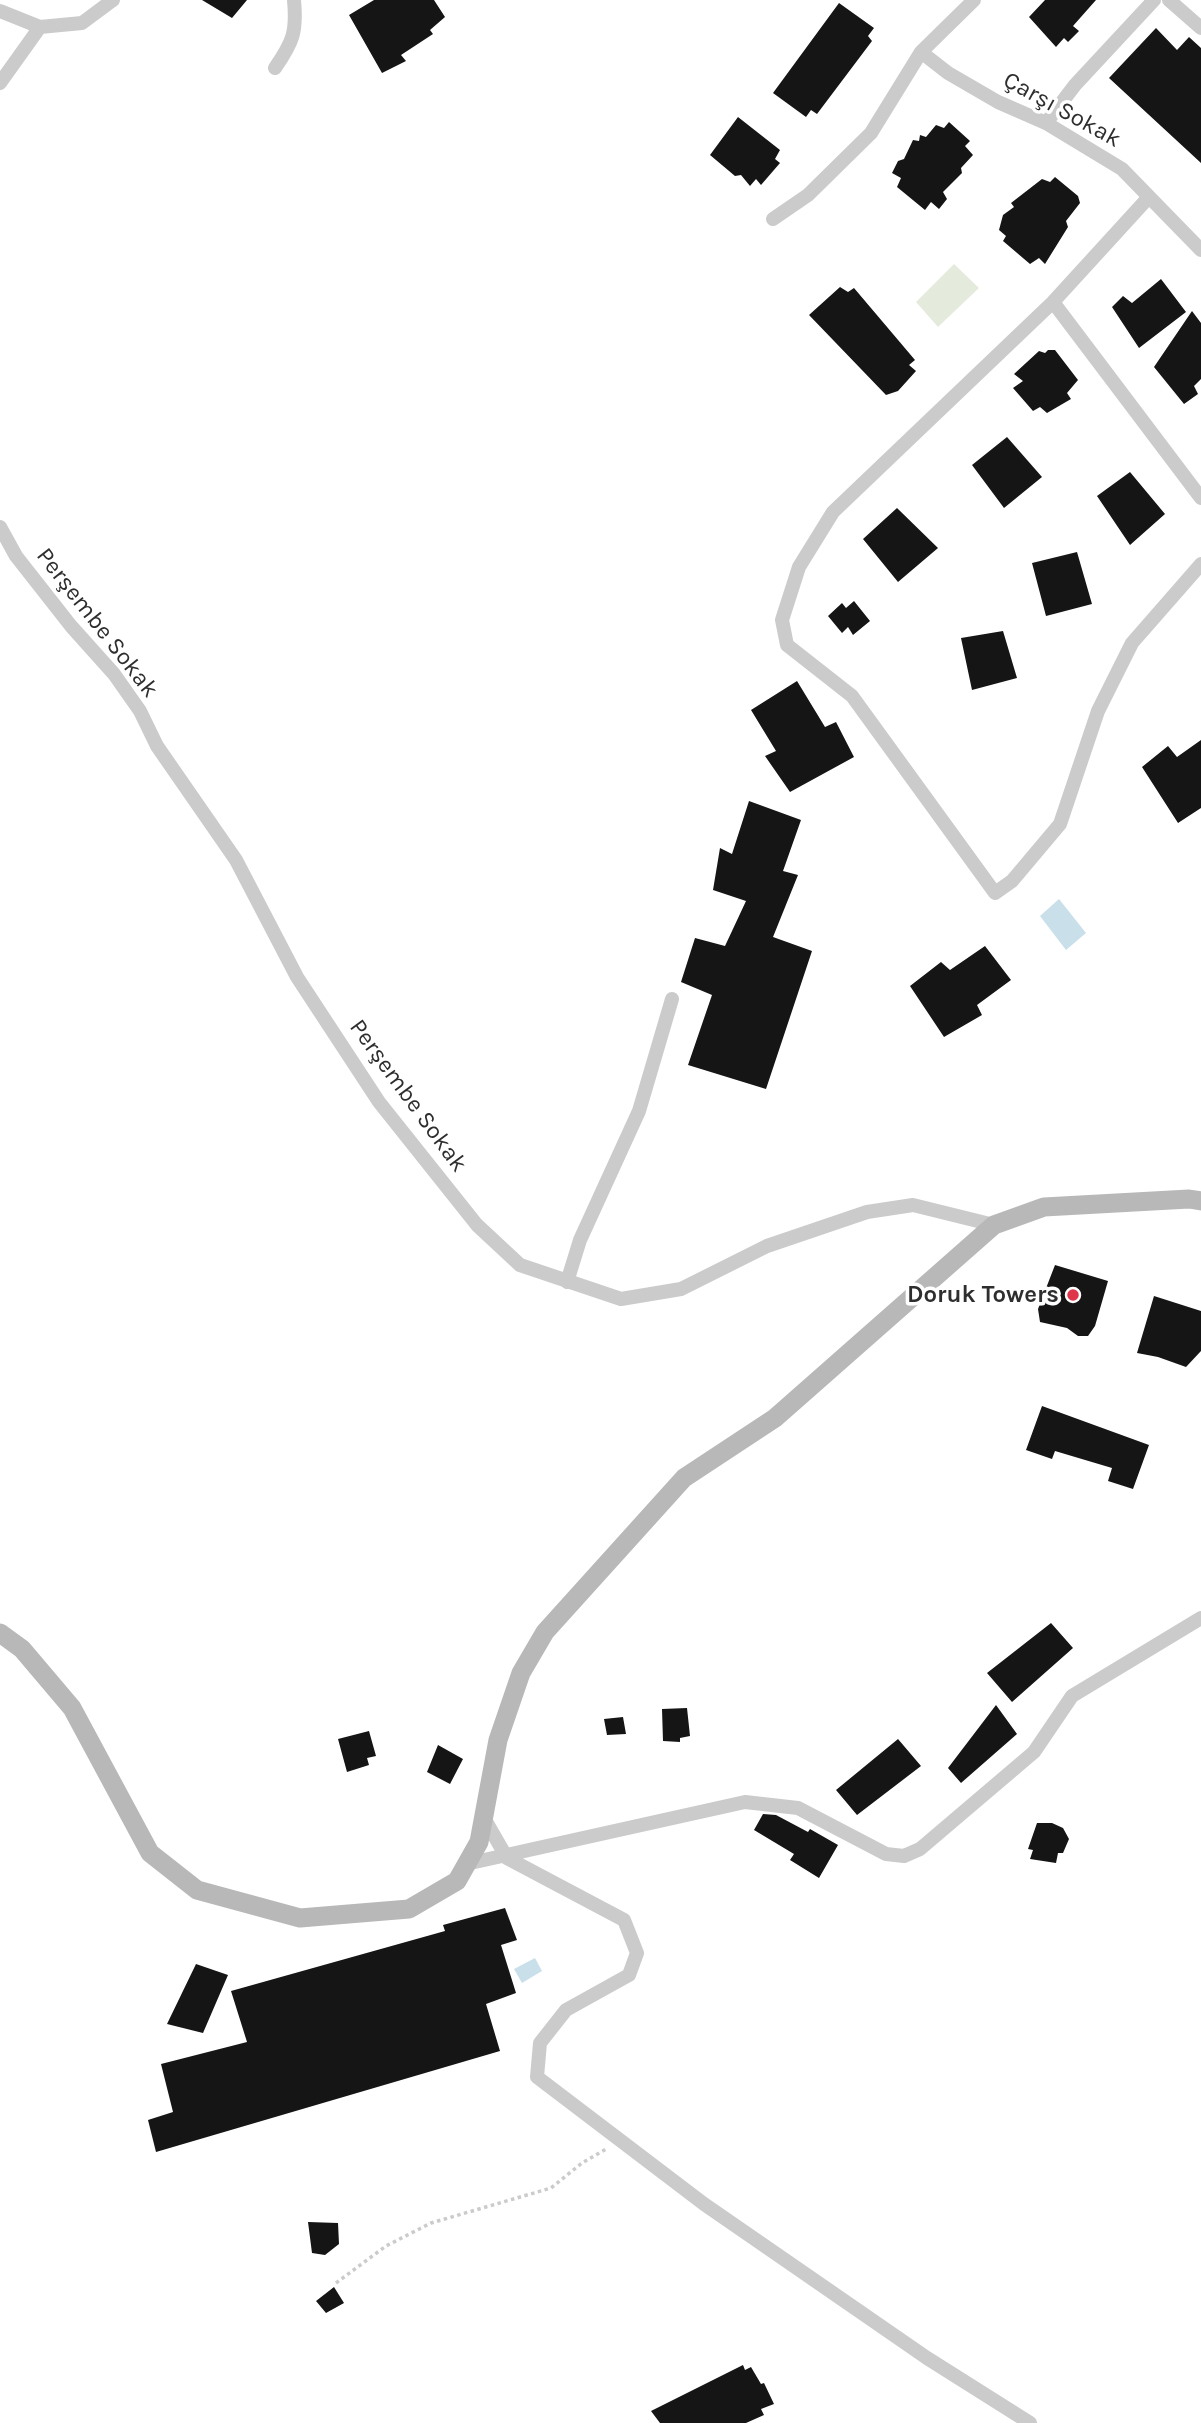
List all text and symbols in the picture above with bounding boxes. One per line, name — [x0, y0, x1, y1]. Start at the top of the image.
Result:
street label: Çarşı Sokak — [998, 66, 1126, 154]
street label: Perşembe Sokak — [30, 543, 164, 703]
street label: Perşembe Sokak — [343, 1014, 473, 1178]
place label: Doruk Towers — [907, 1281, 1059, 1309]
marker: Doruk Towers — [1065, 1287, 1081, 1303]

